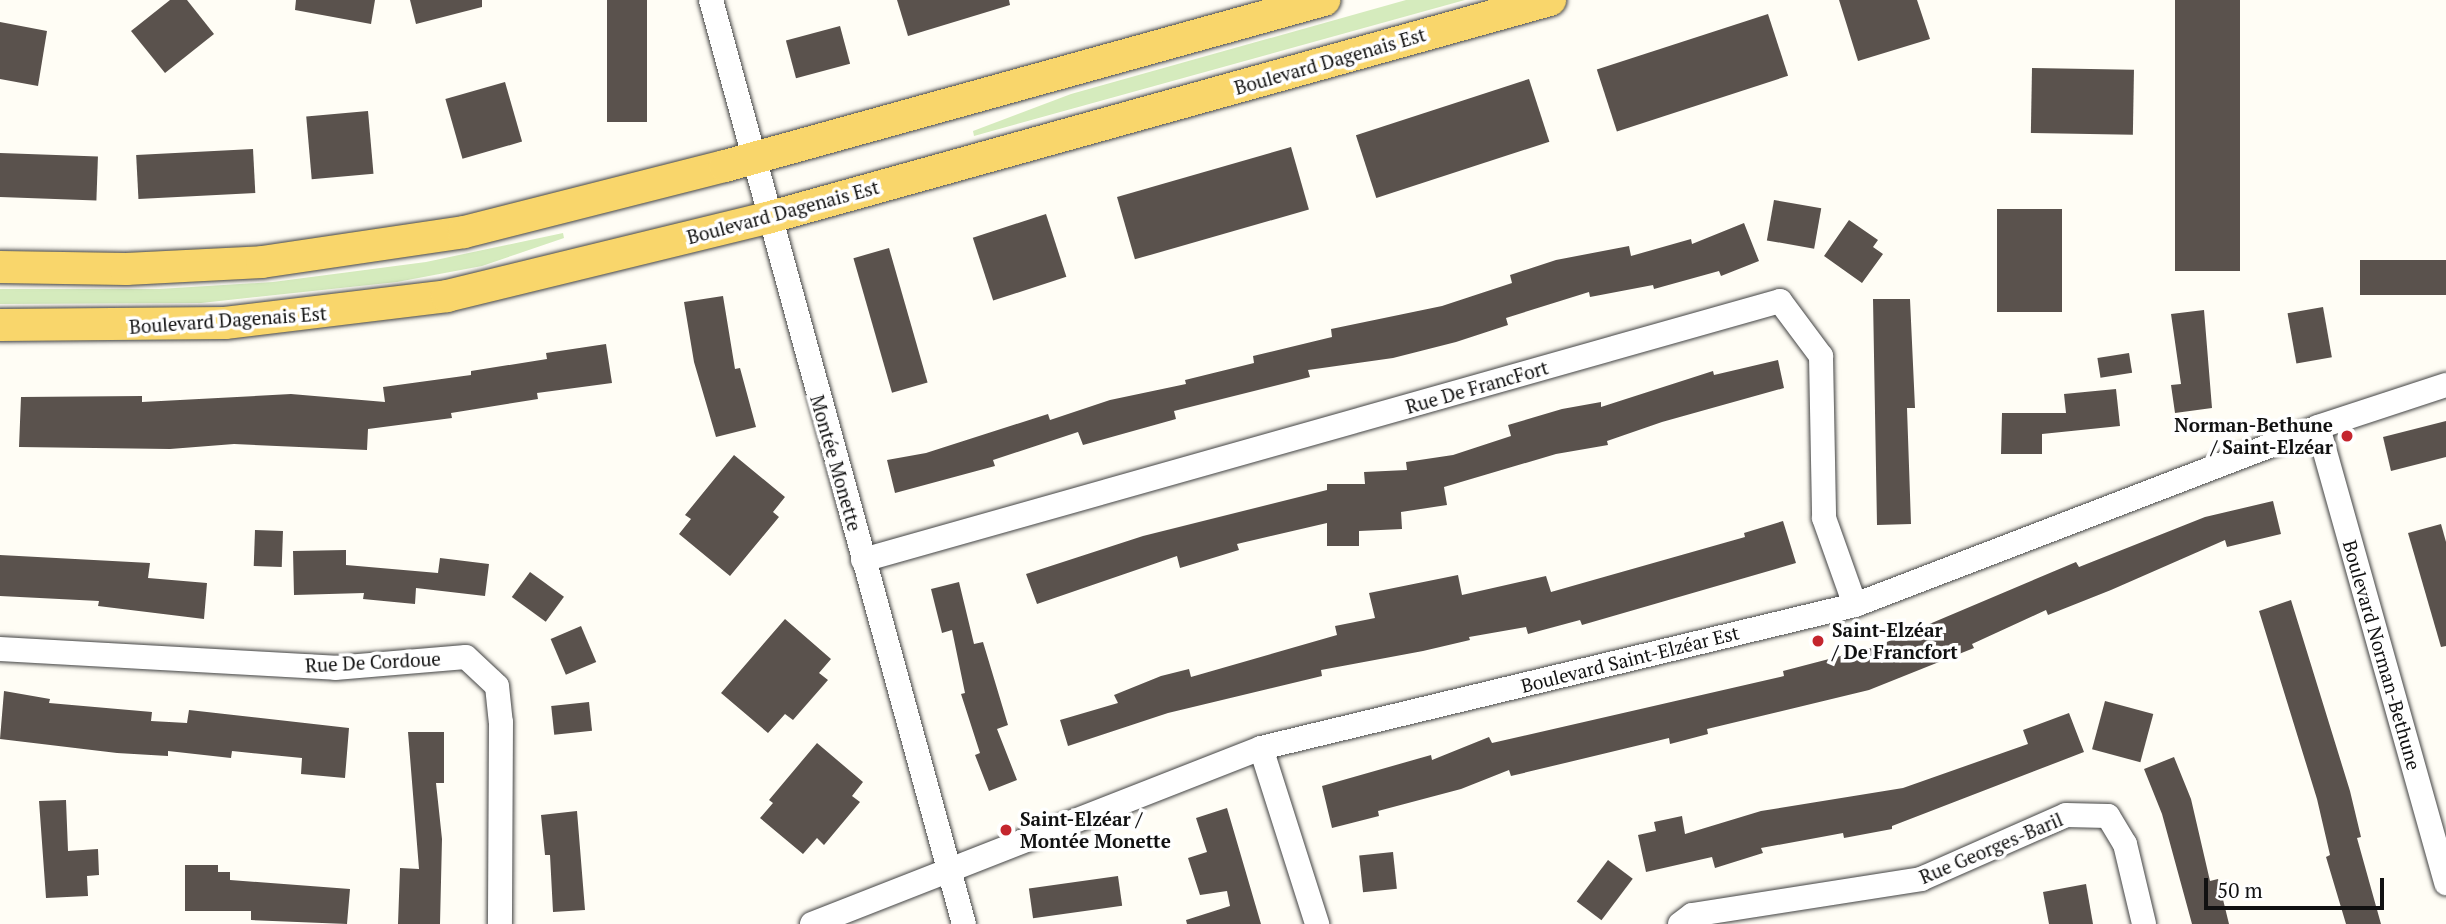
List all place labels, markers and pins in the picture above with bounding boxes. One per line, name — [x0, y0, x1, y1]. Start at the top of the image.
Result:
place label: Norman-Bethune / Saint-Elzéar — [2174, 414, 2333, 458]
marker: Norman-Bethune / Saint-Elzéar — [2339, 428, 2355, 444]
place label: Saint-Elzéar / De Francfort — [1832, 619, 1958, 663]
marker: Saint-Elzéar / De Francfort — [1810, 633, 1826, 649]
place label: Saint-Elzéar / Montée Monette — [1020, 808, 1171, 852]
marker: Saint-Elzéar / Montée Monette — [998, 822, 1014, 838]

